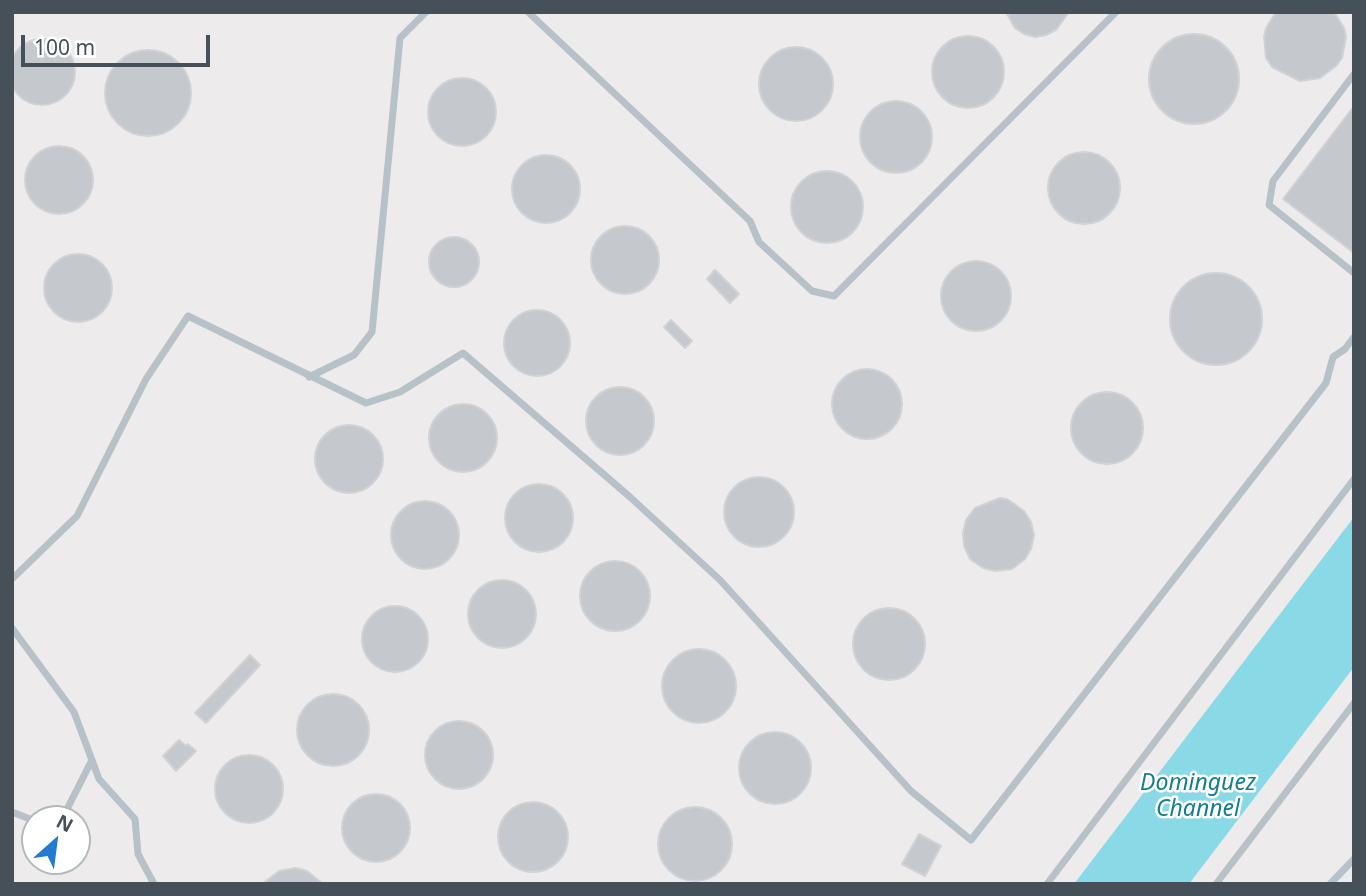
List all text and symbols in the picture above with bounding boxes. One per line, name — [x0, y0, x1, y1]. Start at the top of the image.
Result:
scale bar — [24, 21, 214, 65]
text: 100 m — [34, 33, 95, 61]
water label: Dominguez Channel — [1140, 769, 1256, 823]
north arrow — [21, 805, 91, 875]
text: N — [52, 808, 78, 838]

